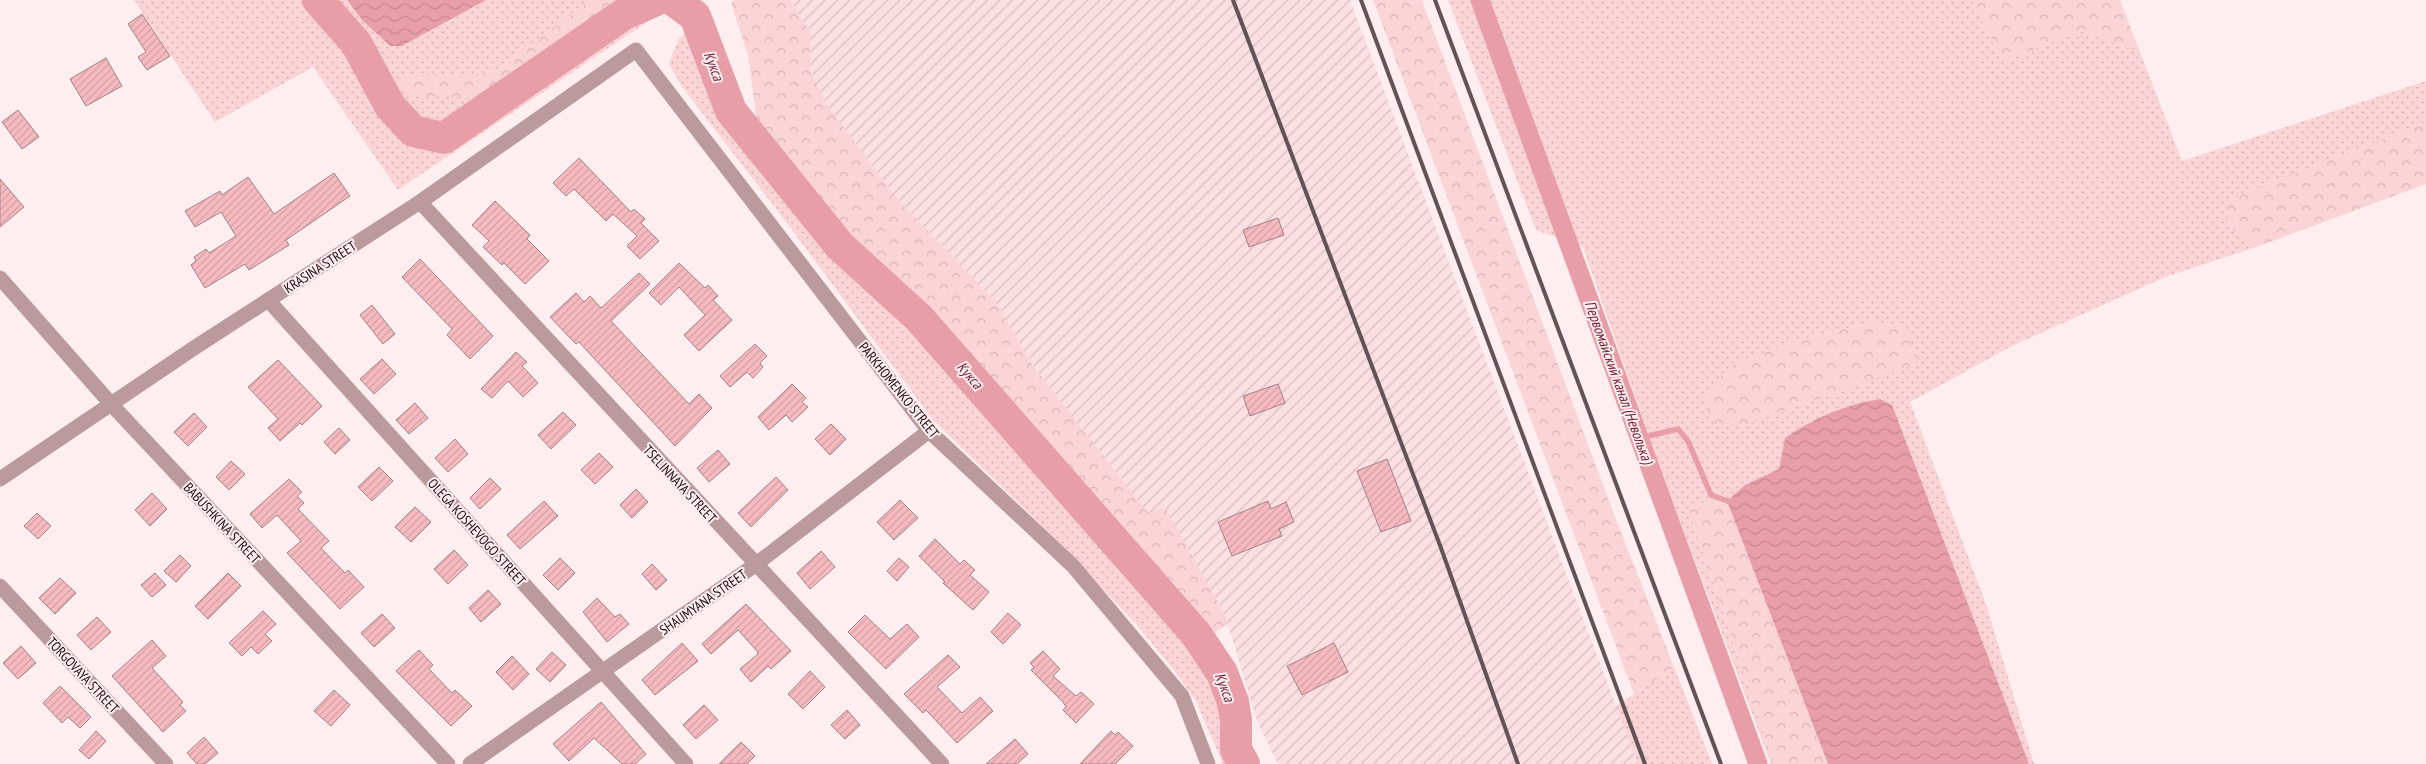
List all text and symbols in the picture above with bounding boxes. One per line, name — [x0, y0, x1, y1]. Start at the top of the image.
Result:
water label: Кукса — [700, 49, 729, 84]
street label: KRASINA STREET — [280, 236, 360, 297]
water label: Первомайский канал (Неволька) — [1581, 298, 1658, 467]
street label: PARKHOMENKO STREET — [855, 338, 944, 442]
water label: Кукса — [953, 357, 988, 393]
street label: TSELINNAYA STREET — [639, 441, 721, 527]
street label: OLEGA KOSHEVOGO STREET — [424, 475, 530, 590]
street label: BABUSHKINA STREET — [180, 479, 265, 568]
street label: SHAUMYANA STREET — [656, 565, 751, 639]
street label: TORGOVAYA STREET — [43, 633, 123, 717]
water label: Кукса — [1211, 670, 1240, 705]

